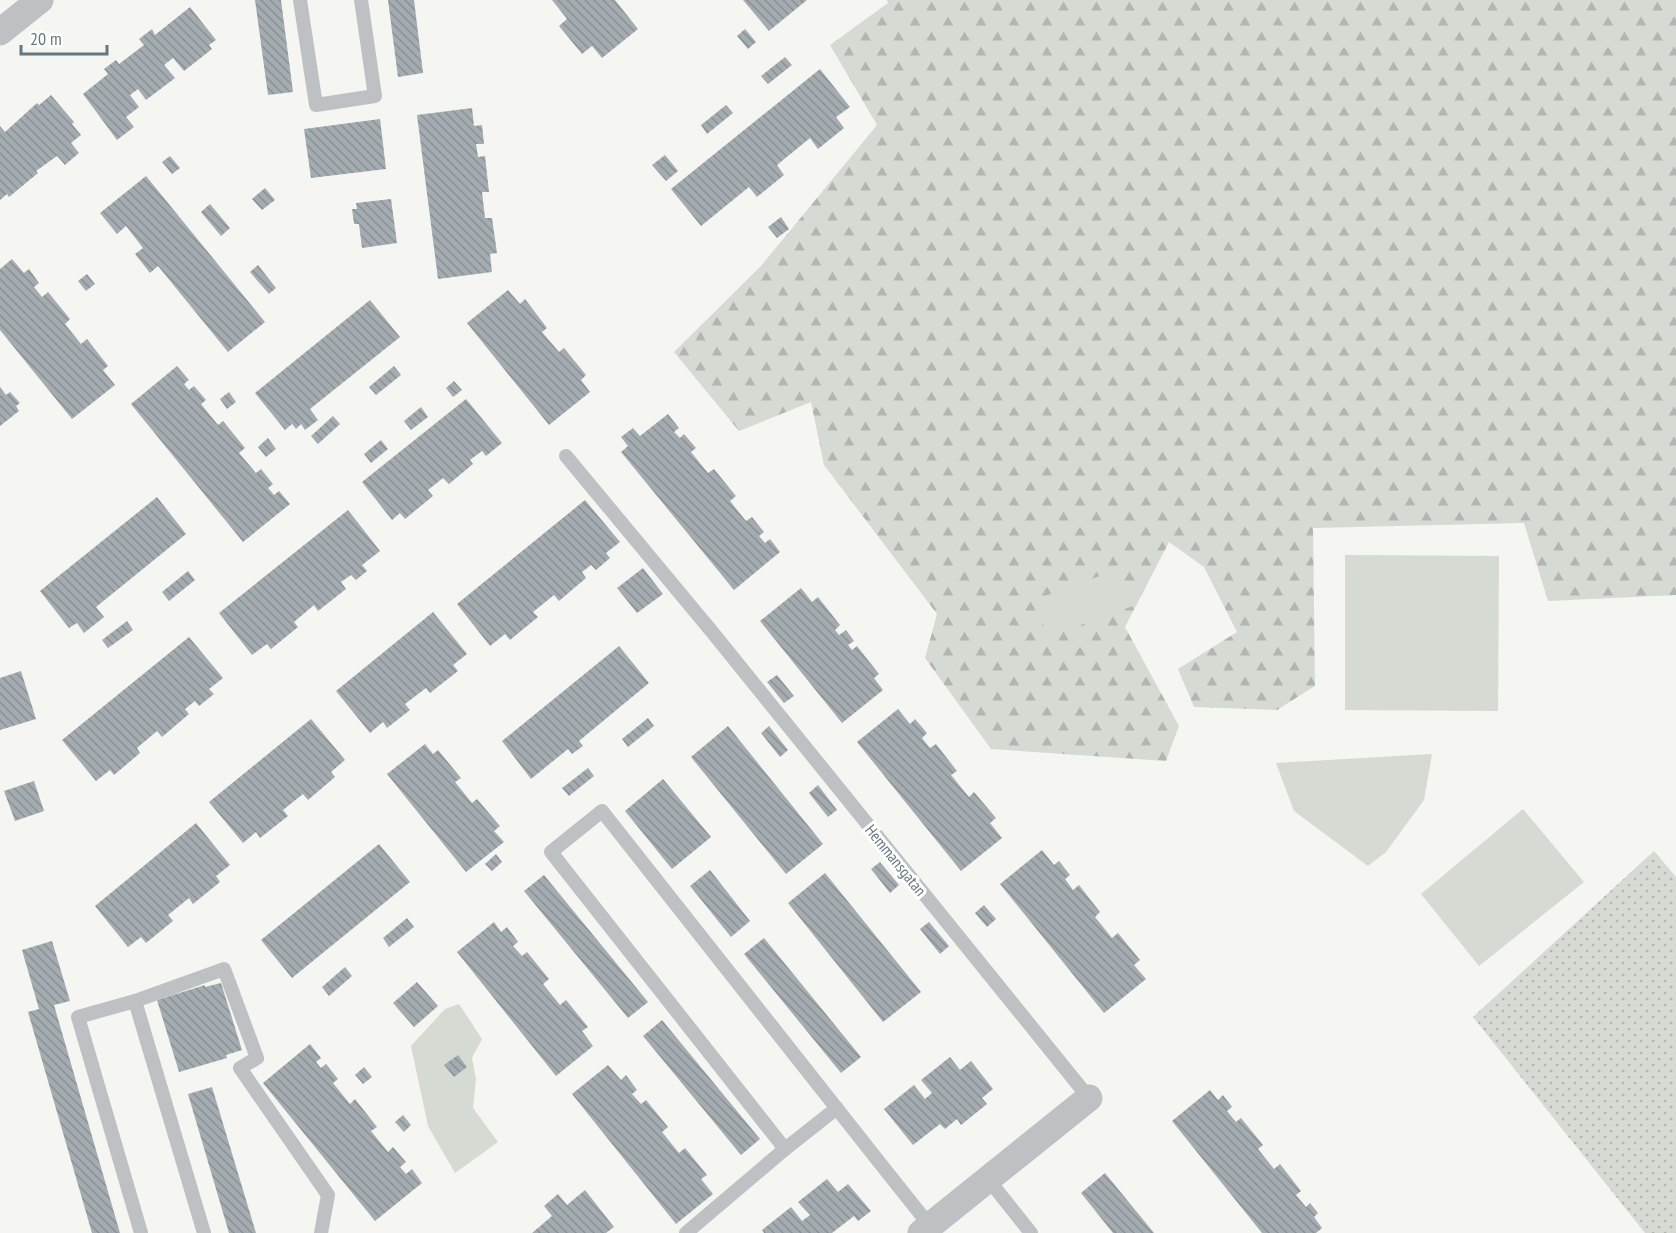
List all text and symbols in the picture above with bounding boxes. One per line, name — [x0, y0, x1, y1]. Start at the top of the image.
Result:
scale bar — [21, 18, 106, 56]
text: 20 m — [30, 27, 62, 50]
street label: Hemmansgatan — [861, 820, 931, 900]

